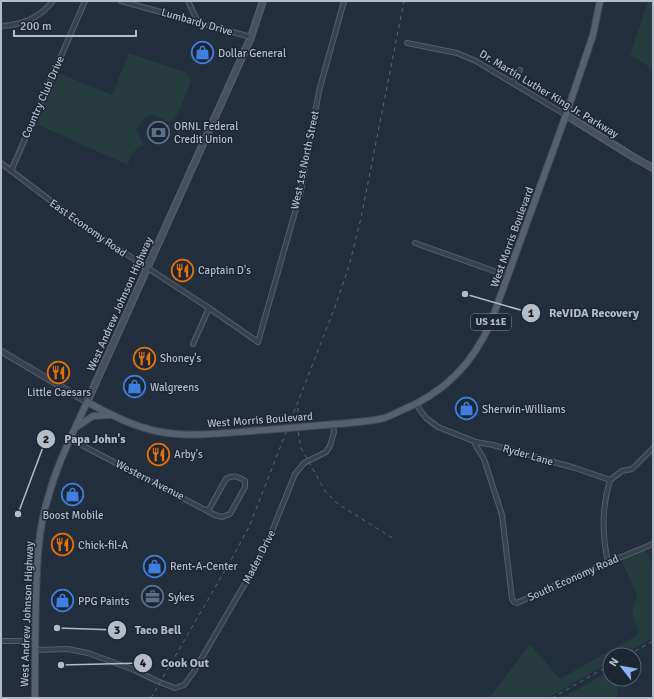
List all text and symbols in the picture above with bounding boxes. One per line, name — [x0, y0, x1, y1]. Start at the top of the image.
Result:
street label: Lumbardy Drive — [160, 6, 234, 38]
scale bar — [14, 12, 136, 38]
text: 200 m — [20, 19, 52, 34]
shop icon: Dollar General — [190, 40, 216, 66]
place label: Dollar General — [218, 47, 286, 60]
street label: Dr. Martin Luther King Jr. Parkway — [477, 47, 622, 141]
street label: Country Club Drive — [19, 54, 67, 140]
street label: West 1st North Street — [288, 109, 322, 211]
bank icon: ORNL Federal Credit Union — [145, 119, 171, 145]
place label: ORNL Federal Credit Union — [174, 120, 238, 146]
street label: West Morris Boulevard — [488, 185, 536, 289]
street label: East Economy Road — [47, 197, 129, 260]
street label: West Andrew Johnson Highway — [84, 234, 156, 373]
restaurant icon: Captain D's — [169, 257, 195, 283]
place label: Captain D's — [198, 264, 251, 277]
callout: ReVIDA Recovery — [521, 301, 647, 325]
text: 1 — [528, 306, 535, 321]
text: ReVIDA Recovery — [549, 306, 639, 321]
road number: US 11E — [471, 314, 511, 330]
restaurant icon: Shoney's — [131, 345, 157, 371]
place label: Shoney's — [160, 352, 202, 365]
restaurant icon: Little Caesars — [46, 359, 72, 385]
shop icon: Walgreens — [121, 374, 147, 400]
place label: Walgreens — [150, 381, 199, 394]
place label: Little Caesars — [27, 386, 91, 399]
shop icon: Sherwin-Williams — [453, 396, 479, 422]
place label: Sherwin-Williams — [482, 403, 566, 416]
street label: West Morris Boulevard — [207, 410, 313, 430]
callout: Papa John's — [36, 427, 134, 451]
text: 2 — [43, 432, 49, 447]
text: Papa John's — [64, 432, 126, 447]
restaurant icon: Arby's — [146, 441, 172, 467]
street label: Ryder Lane — [501, 442, 555, 468]
place label: Arby's — [174, 448, 203, 461]
street label: Western Avenue — [113, 457, 187, 503]
shop icon: Boost Mobile — [60, 482, 86, 508]
place label: Boost Mobile — [42, 509, 104, 522]
street label: Maden Drive — [240, 528, 278, 586]
restaurant icon: Chick-fil-A — [49, 532, 75, 558]
place label: Chick-fil-A — [78, 539, 128, 552]
street label: West Andrew Johnson Highway — [18, 540, 36, 687]
street label: South Economy Road — [525, 552, 621, 604]
shop icon: Rent-A-Center — [141, 553, 167, 579]
place label: Rent-A-Center — [170, 560, 238, 573]
office icon: Sykes — [140, 584, 166, 610]
shop icon: PPG Paints — [49, 588, 75, 614]
place label: Sykes — [168, 591, 195, 604]
place label: PPG Paints — [78, 595, 129, 608]
callout: Taco Bell — [107, 618, 190, 642]
text: 3 — [114, 623, 120, 638]
text: Taco Bell — [135, 623, 182, 638]
north arrow — [602, 647, 642, 687]
callout: Cook Out — [133, 651, 217, 675]
text: N — [606, 655, 621, 669]
text: 4 — [140, 656, 147, 671]
text: Cook Out — [161, 656, 209, 671]

